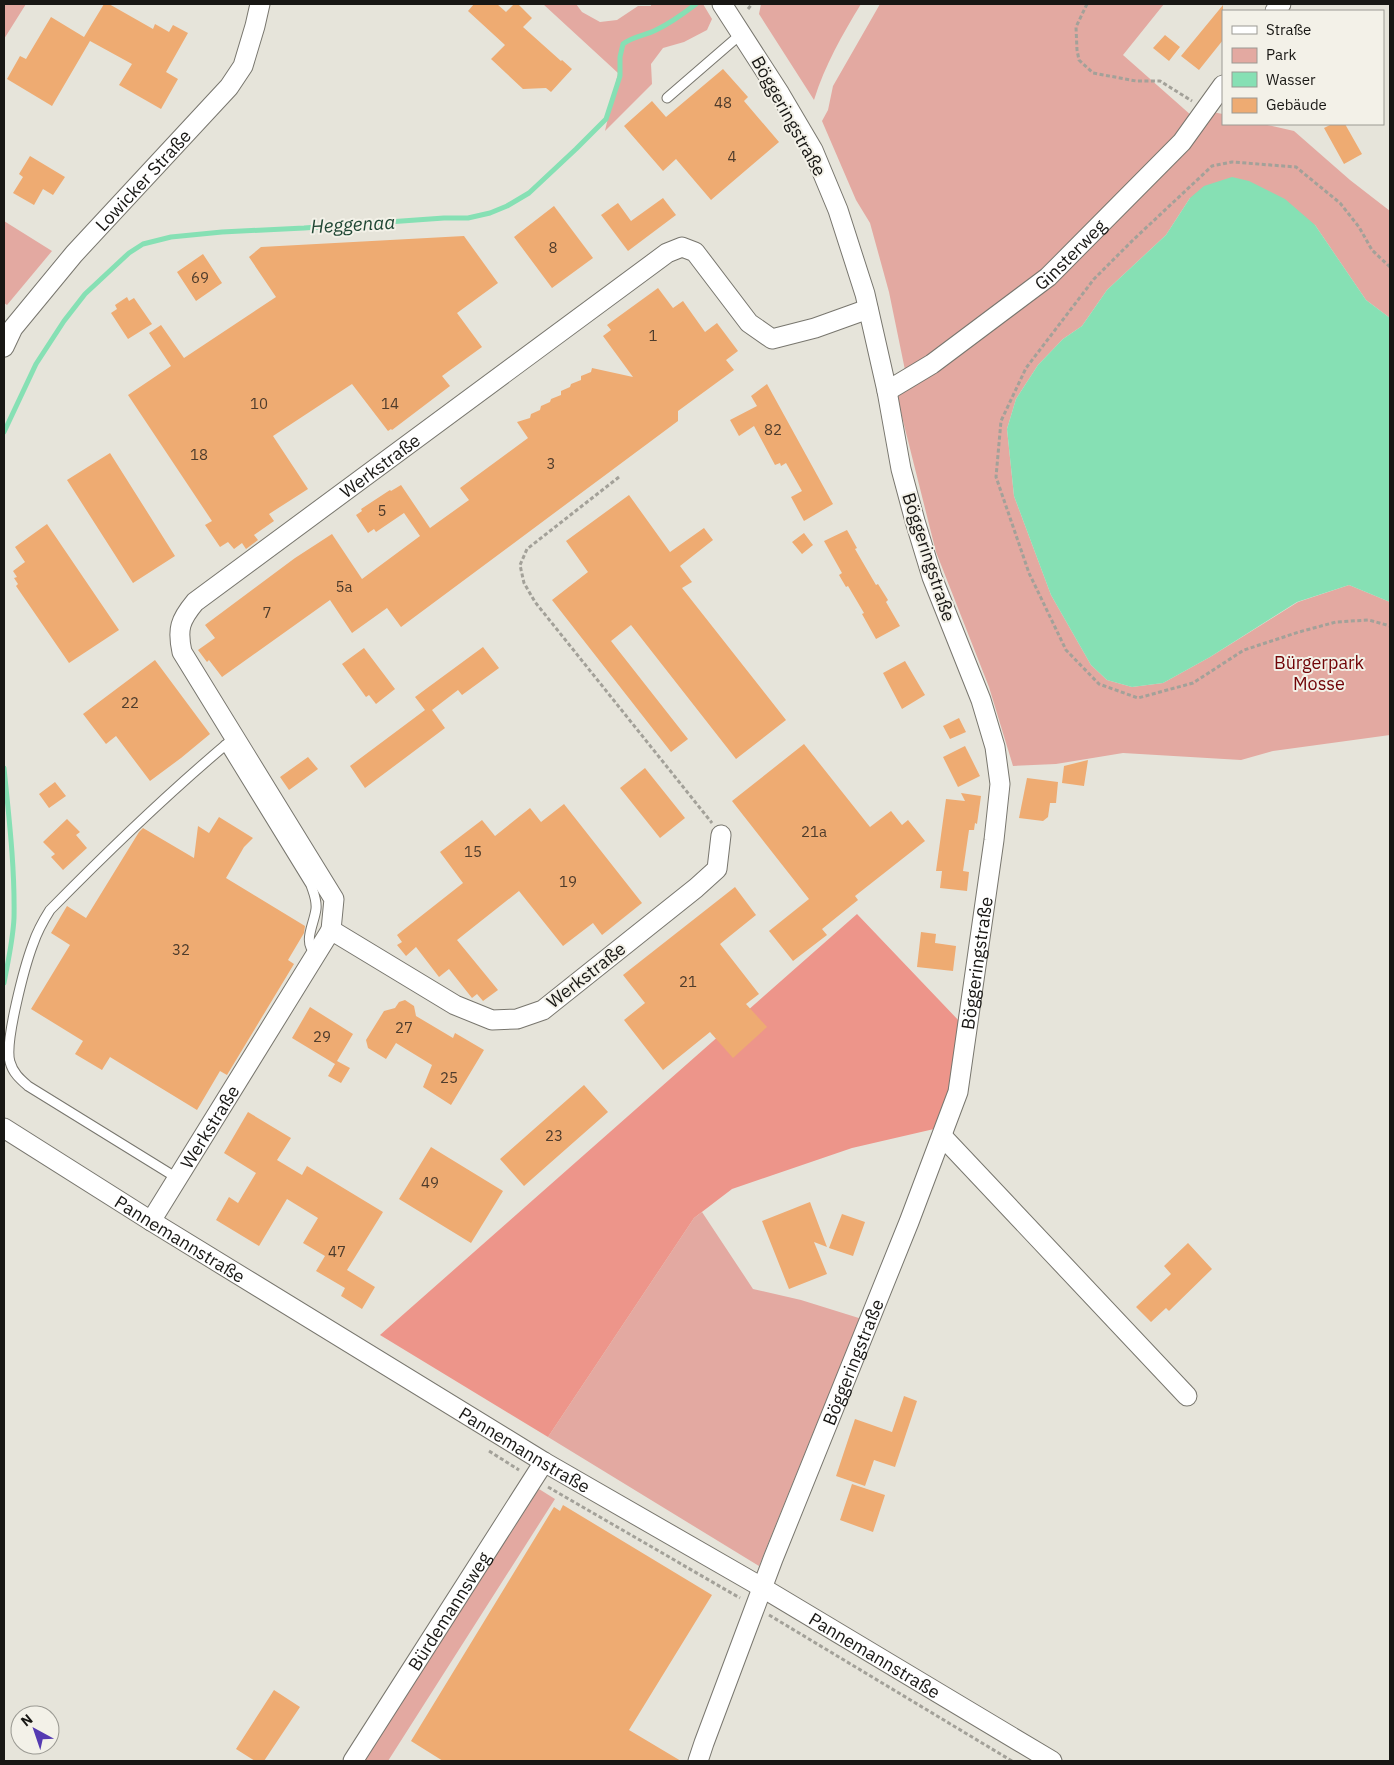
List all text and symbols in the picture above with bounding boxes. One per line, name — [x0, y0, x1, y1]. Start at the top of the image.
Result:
legend — [1222, 10, 1384, 125]
text: Straße — [1266, 20, 1311, 39]
text: Park — [1266, 45, 1296, 64]
street label: Böggeringstraße — [746, 52, 832, 180]
text: Wasser — [1266, 70, 1316, 89]
house number: 48 — [714, 93, 732, 112]
text: Gebäude — [1266, 95, 1327, 114]
street label: Lowicker Straße — [90, 124, 196, 236]
house number: 4 — [727, 147, 737, 166]
water label: Heggenaa — [310, 210, 396, 238]
street label: Ginsterweg — [1030, 214, 1111, 295]
house number: 8 — [548, 238, 558, 257]
house number: 69 — [191, 268, 209, 287]
house number: 1 — [648, 326, 658, 345]
house number: 10 — [250, 394, 268, 413]
house number: 14 — [381, 394, 399, 413]
house number: 82 — [764, 420, 782, 439]
street label: Werkstraße — [335, 428, 425, 503]
house number: 18 — [190, 445, 208, 464]
house number: 3 — [546, 454, 556, 473]
street label: Böggeringstraße — [897, 490, 961, 624]
house number: 5 — [377, 501, 387, 520]
house number: 5a — [335, 577, 353, 596]
house number: 7 — [262, 603, 272, 622]
park label: Bürgerpark Mosse — [1274, 651, 1365, 695]
house number: 22 — [121, 693, 139, 712]
house number: 21a — [801, 822, 827, 841]
house number: 15 — [464, 842, 482, 861]
house number: 19 — [559, 872, 577, 891]
street label: Böggeringstraße — [956, 895, 997, 1031]
street label: Werkstraße — [542, 937, 630, 1013]
house number: 32 — [172, 940, 190, 959]
house number: 21 — [679, 972, 697, 991]
house number: 27 — [395, 1018, 413, 1037]
house number: 29 — [313, 1027, 331, 1046]
house number: 25 — [440, 1068, 458, 1087]
street label: Werkstraße — [175, 1080, 244, 1173]
house number: 23 — [545, 1126, 563, 1145]
house number: 49 — [421, 1173, 439, 1192]
street label: Pannemannstraße — [111, 1190, 250, 1288]
house number: 47 — [328, 1242, 346, 1261]
street label: Böggeringstraße — [817, 1295, 888, 1428]
street label: Pannemannstraße — [455, 1401, 595, 1498]
street label: Bürdemannsweg — [402, 1547, 495, 1675]
street label: Pannemannstraße — [805, 1607, 945, 1703]
north arrow — [10, 1705, 60, 1755]
text: N — [17, 1710, 36, 1730]

